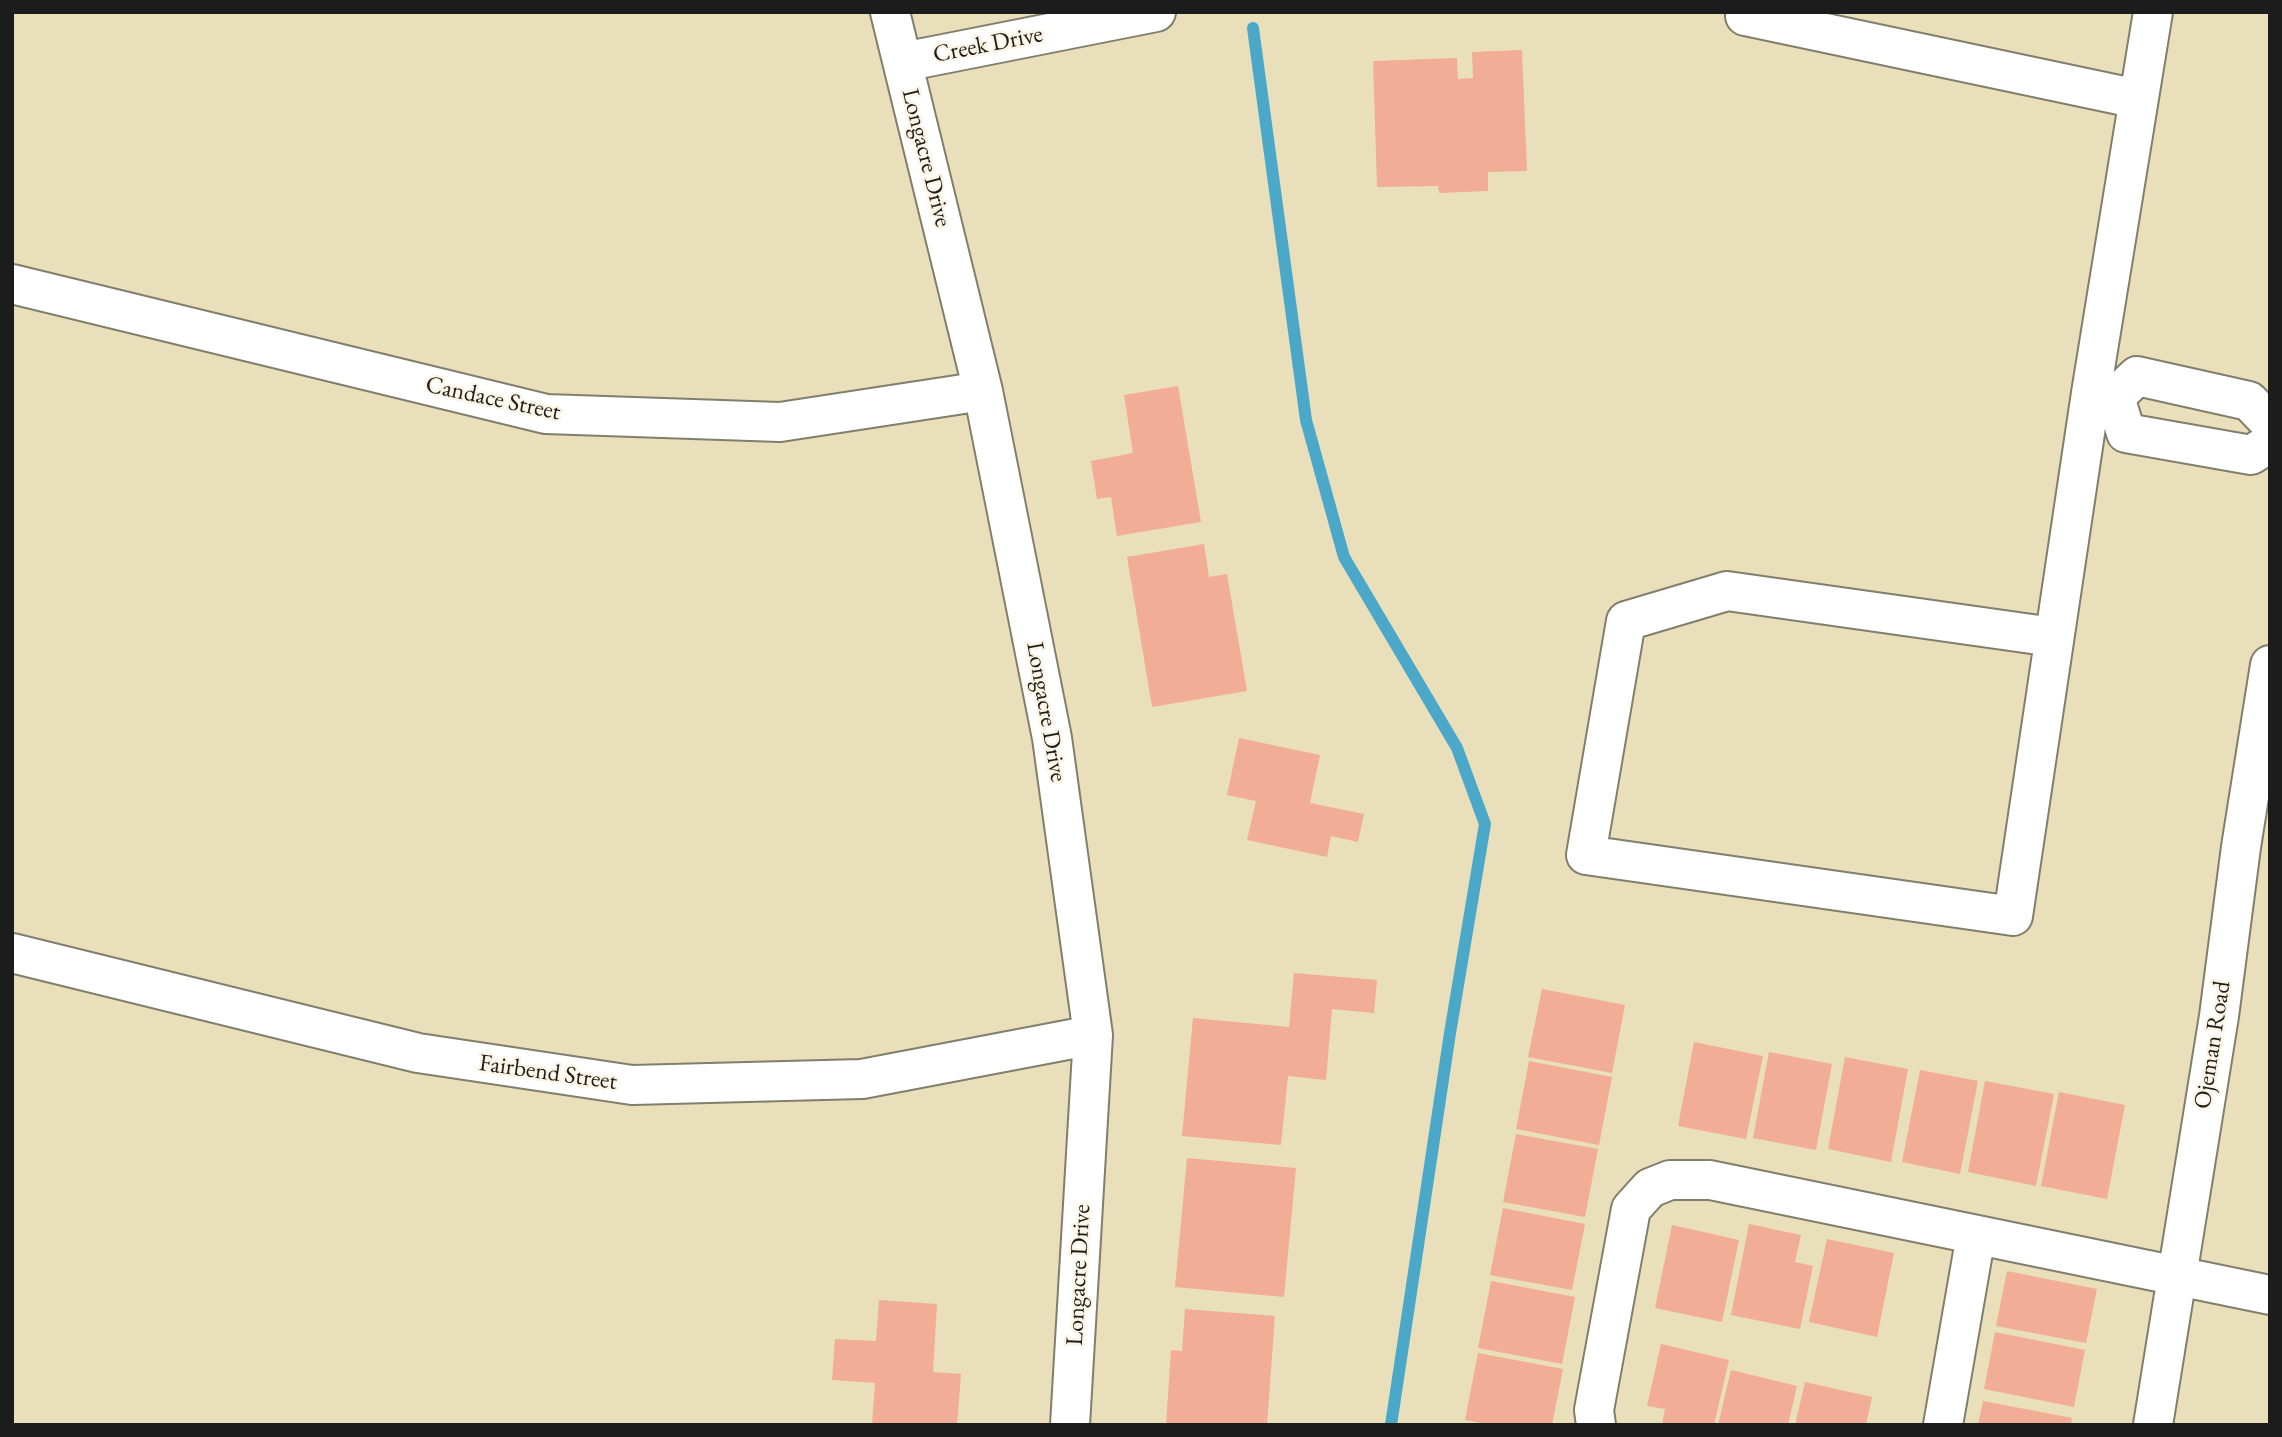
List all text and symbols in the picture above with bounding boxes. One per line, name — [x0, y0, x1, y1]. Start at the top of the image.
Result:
street label: Creek Drive — [931, 20, 1045, 70]
street label: Longacre Drive — [895, 86, 957, 230]
street label: Candace Street — [423, 371, 563, 427]
street label: Longacre Drive — [1020, 640, 1072, 784]
street label: Ojeman Road — [2189, 979, 2237, 1111]
street label: Fairbend Street — [477, 1049, 619, 1097]
street label: Longacre Drive — [1061, 1204, 1097, 1346]

